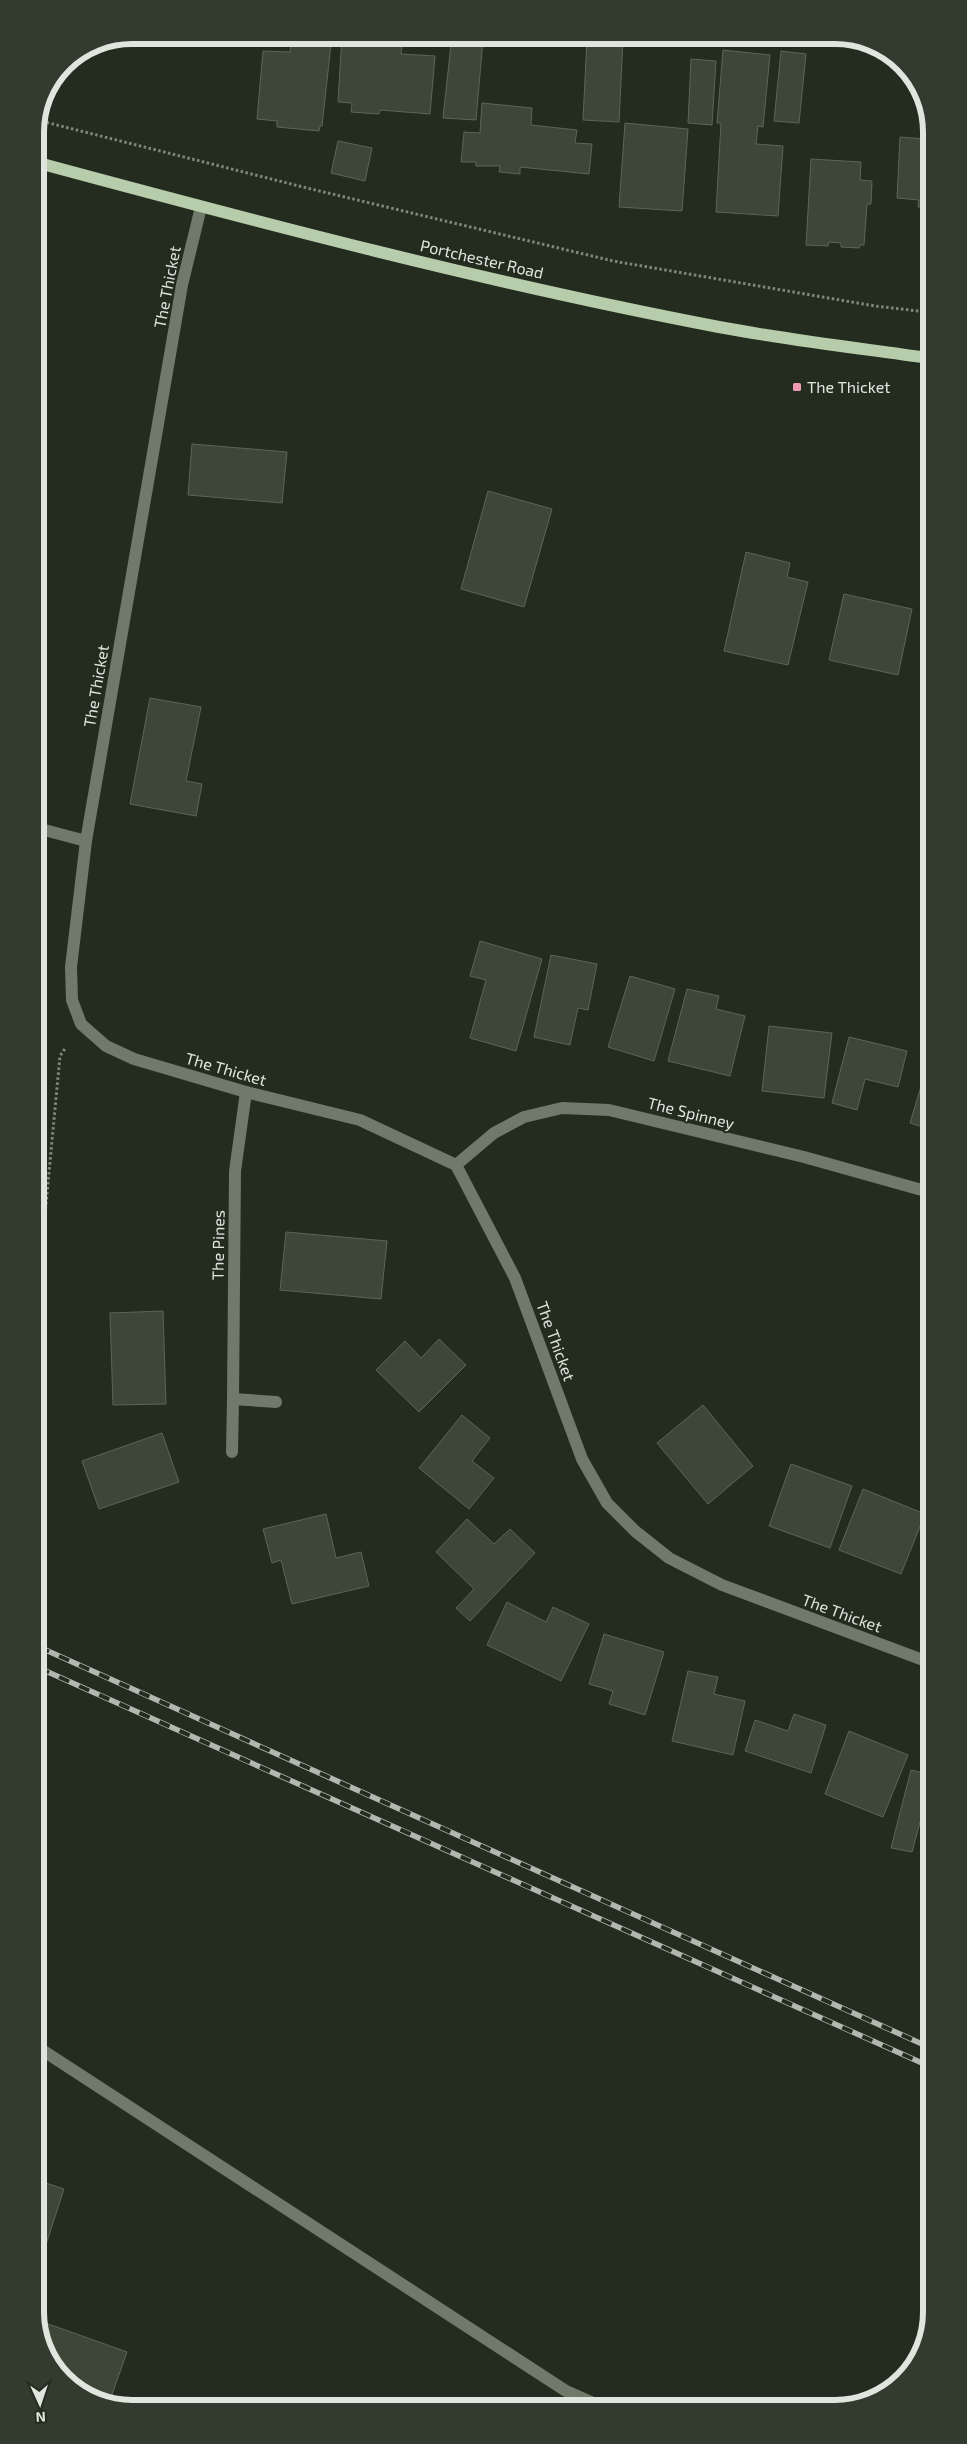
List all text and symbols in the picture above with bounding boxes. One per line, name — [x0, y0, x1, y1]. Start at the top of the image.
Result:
street label: Portchester Road — [419, 235, 546, 282]
street label: The Thicket — [149, 244, 184, 330]
place label: The Thicket — [807, 377, 890, 396]
marker: The Thicket — [791, 381, 803, 393]
street label: The Thicket — [79, 643, 112, 729]
street label: The Thicket — [183, 1048, 269, 1089]
street label: The Spinney — [646, 1093, 737, 1133]
street label: The Pines — [207, 1210, 228, 1280]
street label: The Thicket — [533, 1298, 580, 1383]
street label: The Thicket — [800, 1589, 885, 1636]
north arrow — [15, 2379, 65, 2429]
text: N — [35, 2409, 46, 2426]

